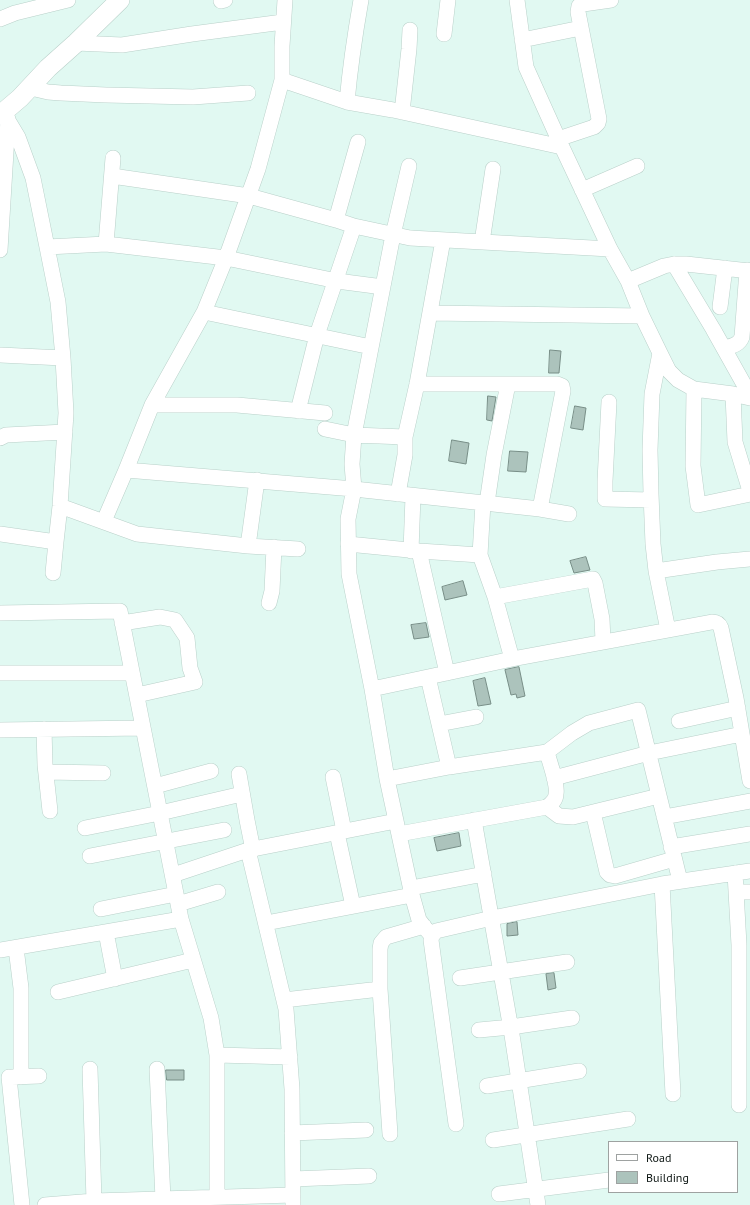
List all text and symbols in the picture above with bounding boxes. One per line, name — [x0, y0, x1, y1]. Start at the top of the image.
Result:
legend — [608, 1141, 738, 1193]
text: Road — [646, 1150, 671, 1165]
text: Building — [646, 1170, 689, 1185]

